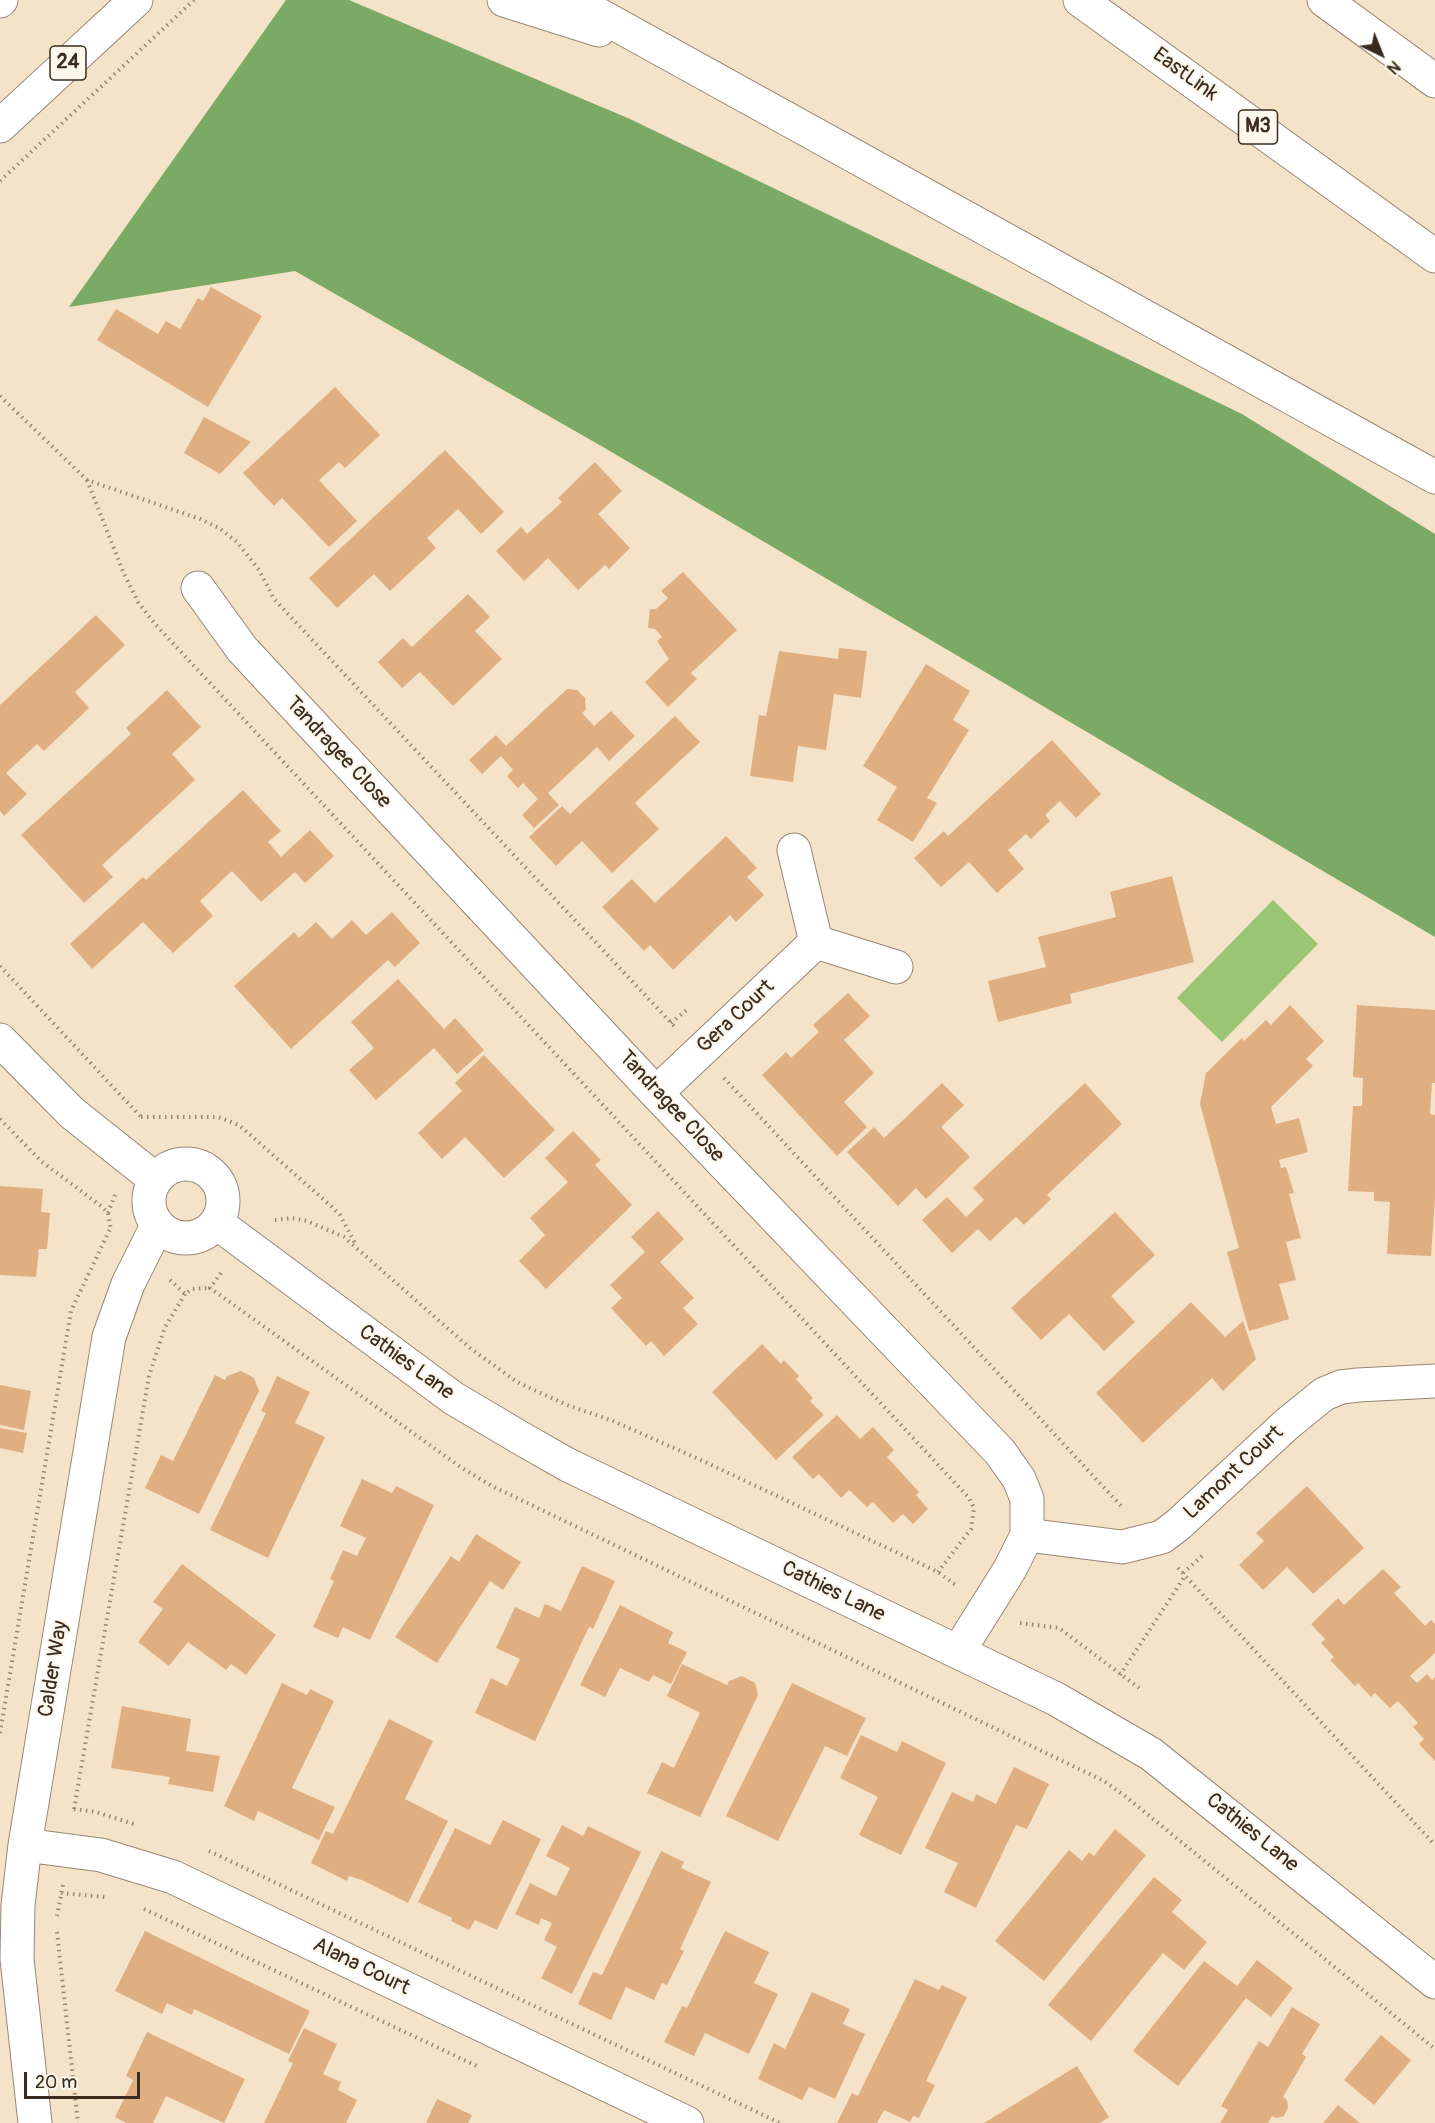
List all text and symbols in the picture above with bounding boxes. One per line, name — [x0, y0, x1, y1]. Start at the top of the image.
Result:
north arrow — [1351, 24, 1411, 84]
street label: EastLink — [1147, 43, 1223, 107]
road number: 24 — [50, 46, 86, 80]
text: N — [1383, 56, 1404, 78]
road number: M3 — [1238, 110, 1278, 144]
street label: Tandragee Close — [280, 692, 396, 814]
street label: Gera Court — [692, 975, 780, 1059]
street label: Tandragee Close — [613, 1046, 729, 1168]
street label: Cathies Lane — [353, 1320, 459, 1406]
street label: Lamont Court — [1179, 1421, 1289, 1525]
street label: Cathies Lane — [777, 1556, 889, 1628]
street label: Calder Way — [34, 1619, 74, 1719]
street label: Cathies Lane — [1201, 1788, 1303, 1878]
street label: Alana Court — [308, 1933, 414, 2001]
scale bar — [27, 2060, 142, 2098]
text: 20 m — [35, 2071, 77, 2094]

